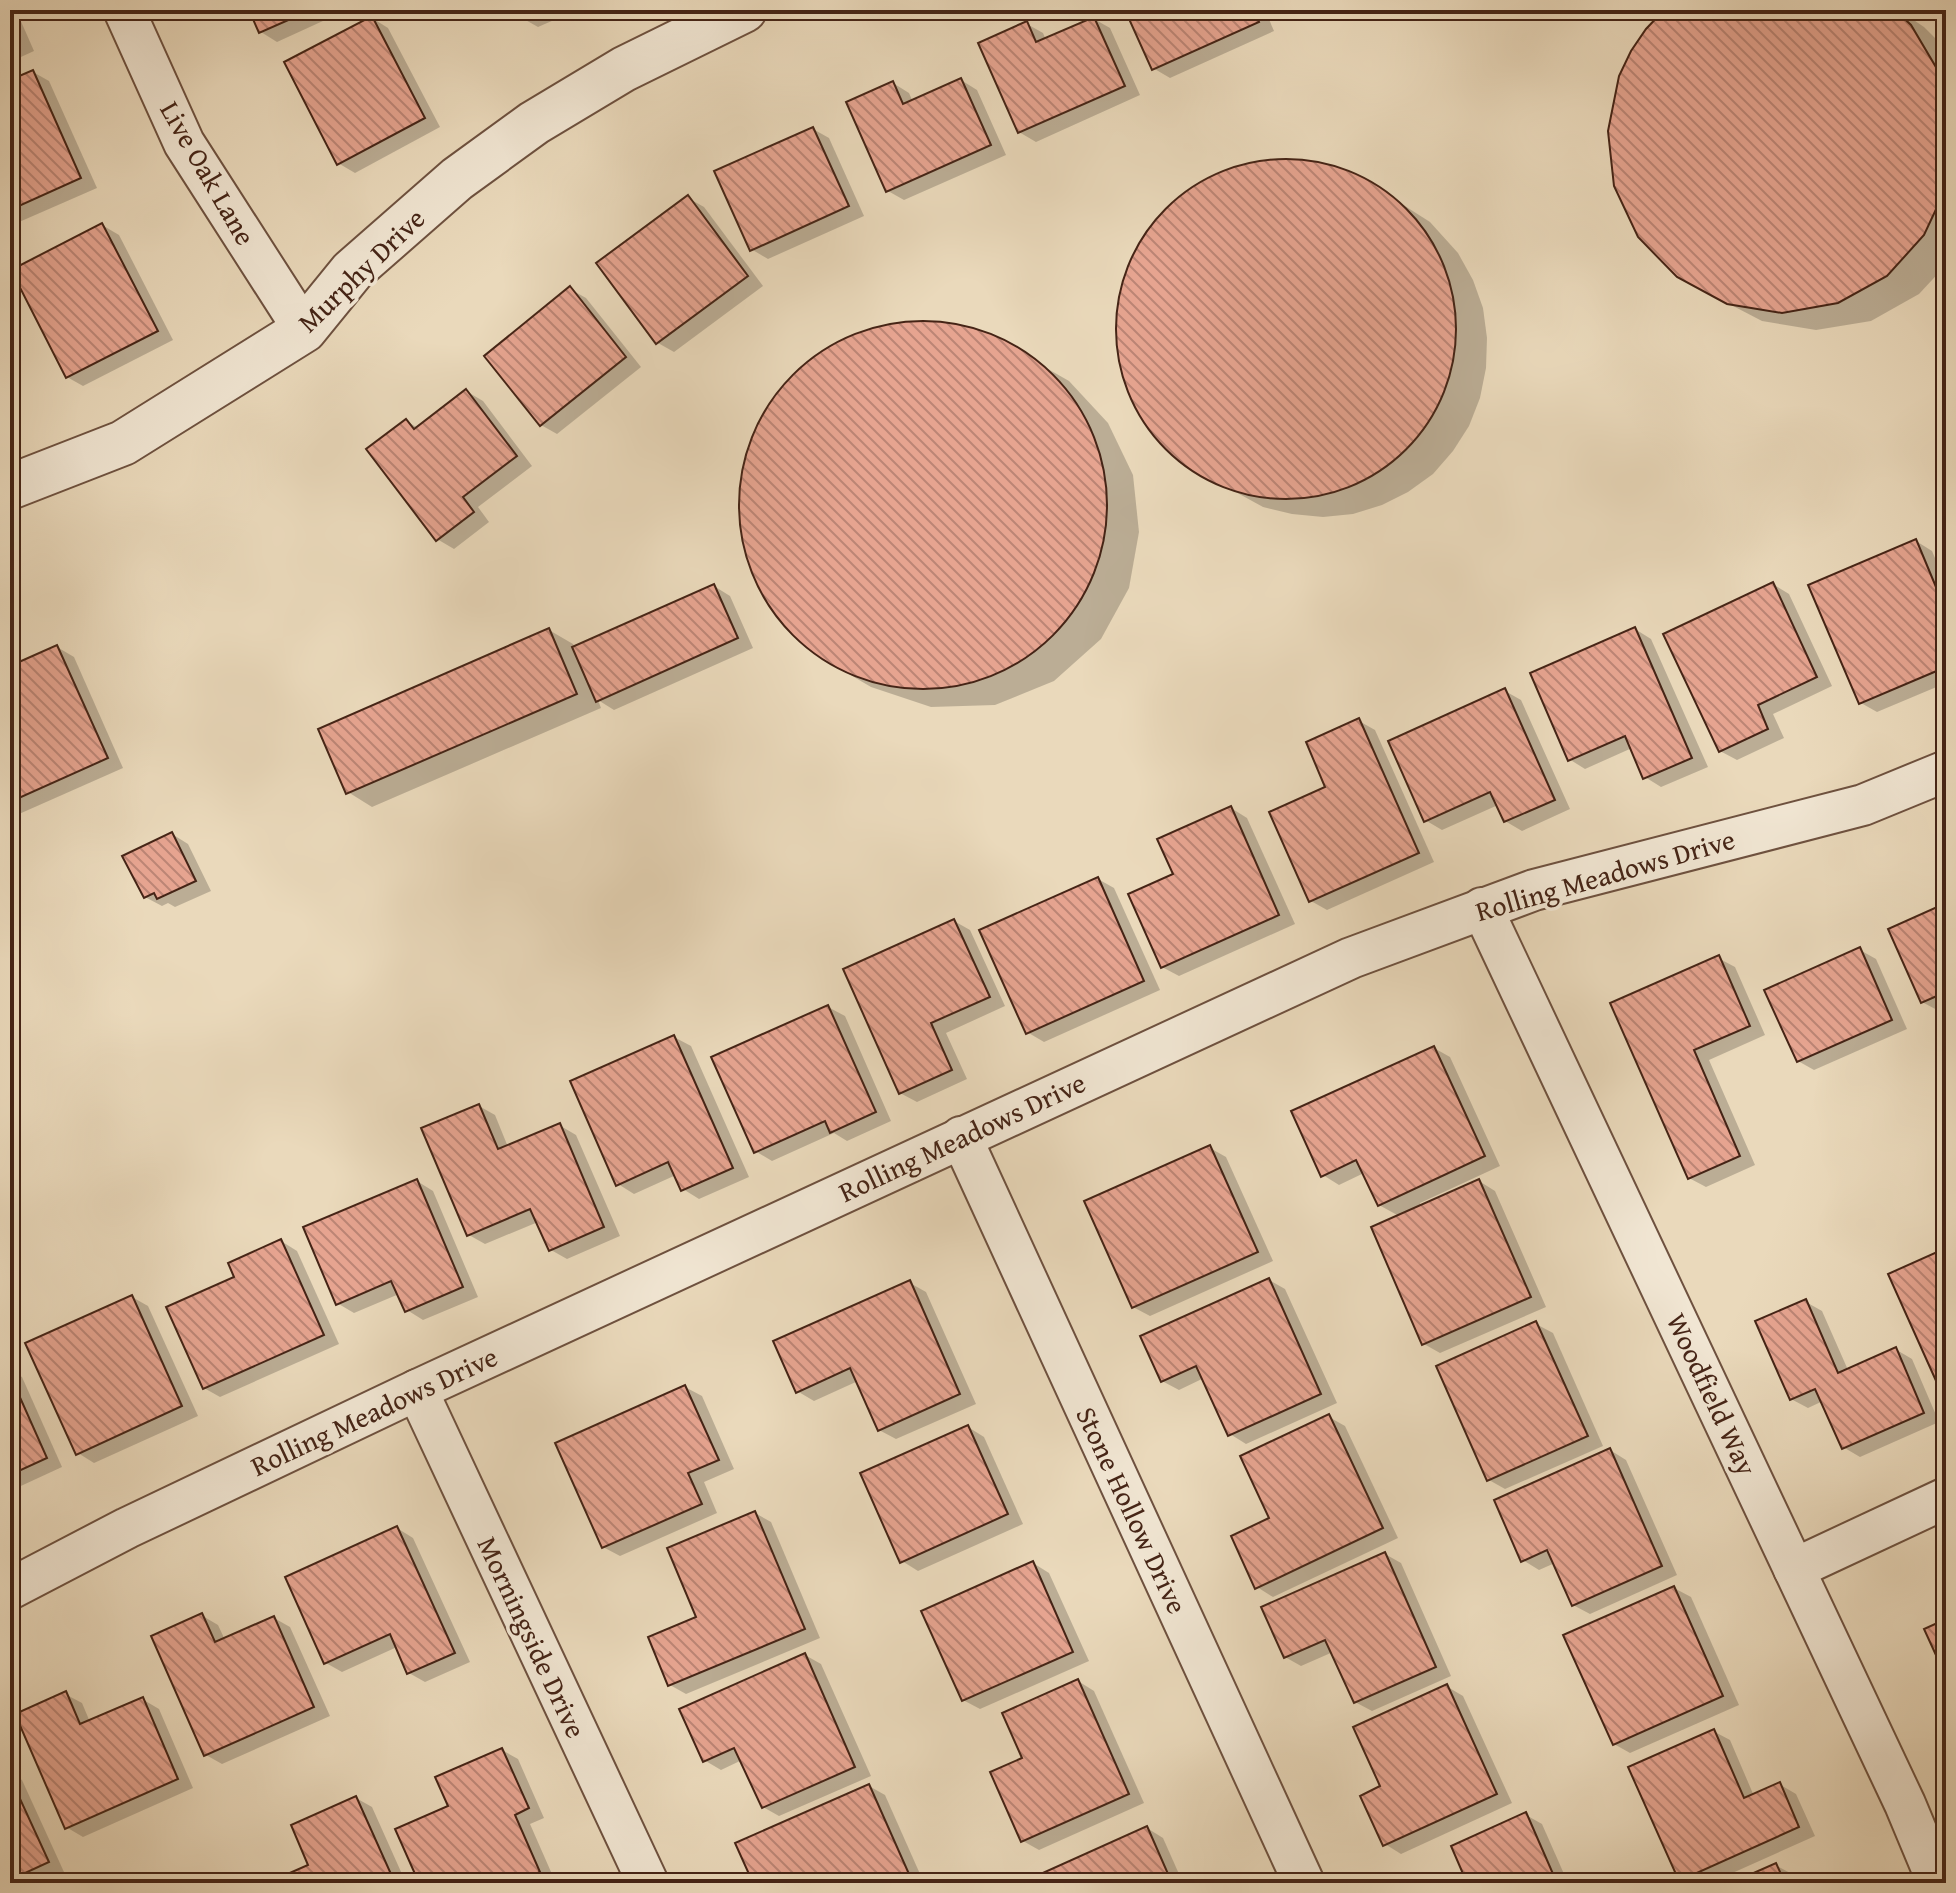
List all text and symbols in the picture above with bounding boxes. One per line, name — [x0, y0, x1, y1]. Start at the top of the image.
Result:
street label: Live Oak Lane — [151, 93, 266, 252]
street label: Murphy Drive — [288, 198, 434, 341]
street label: Rolling Meadows Drive — [1470, 818, 1739, 931]
street label: Rolling Meadows Drive — [832, 1061, 1092, 1212]
street label: Woodfield Way — [1657, 1306, 1768, 1482]
street label: Rolling Meadows Drive — [244, 1335, 504, 1486]
street label: Stone Hollow Drive — [1066, 1400, 1198, 1620]
street label: Morningside Drive — [468, 1529, 597, 1744]

